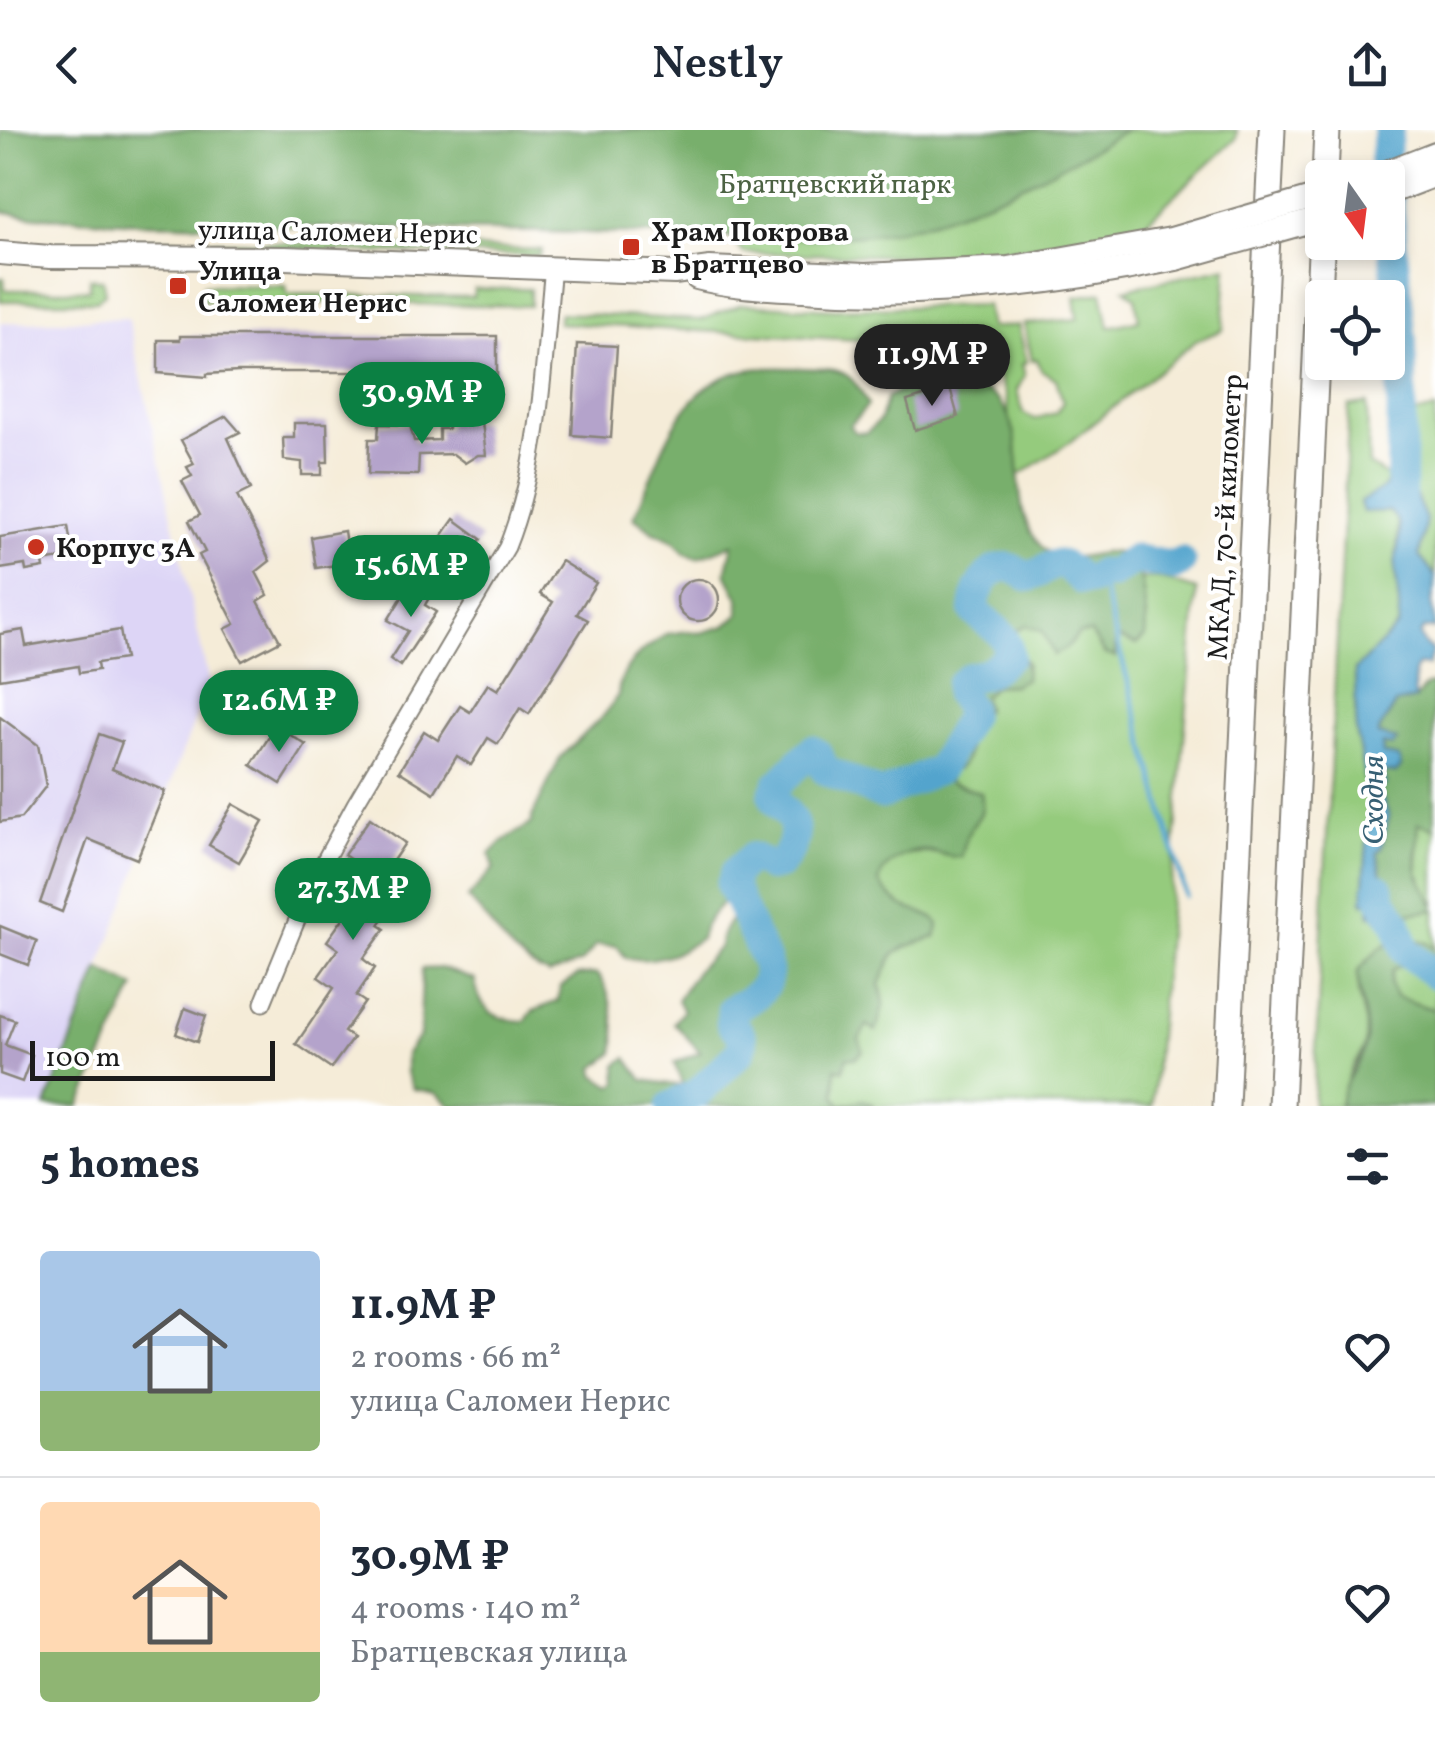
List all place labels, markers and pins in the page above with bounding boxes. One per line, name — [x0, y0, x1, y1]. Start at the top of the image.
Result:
place label: Храм Покрова в Братцево — [651, 214, 849, 285]
marker: Храм Покрова в Братцево — [620, 236, 642, 258]
place label: Улица Саломеи Нерис — [198, 253, 407, 324]
marker: Улица Саломеи Нерис — [167, 275, 189, 297]
pin: 11.9M ₽ — [840, 324, 1024, 409]
pin: 30.9M ₽ — [330, 362, 514, 447]
place label: Корпус 3А — [56, 530, 195, 569]
pin: 15.6M ₽ — [319, 535, 503, 620]
marker: Корпус 3А — [25, 536, 47, 558]
pin: 12.6M ₽ — [187, 670, 371, 755]
pin: 27.3M ₽ — [261, 858, 445, 943]

